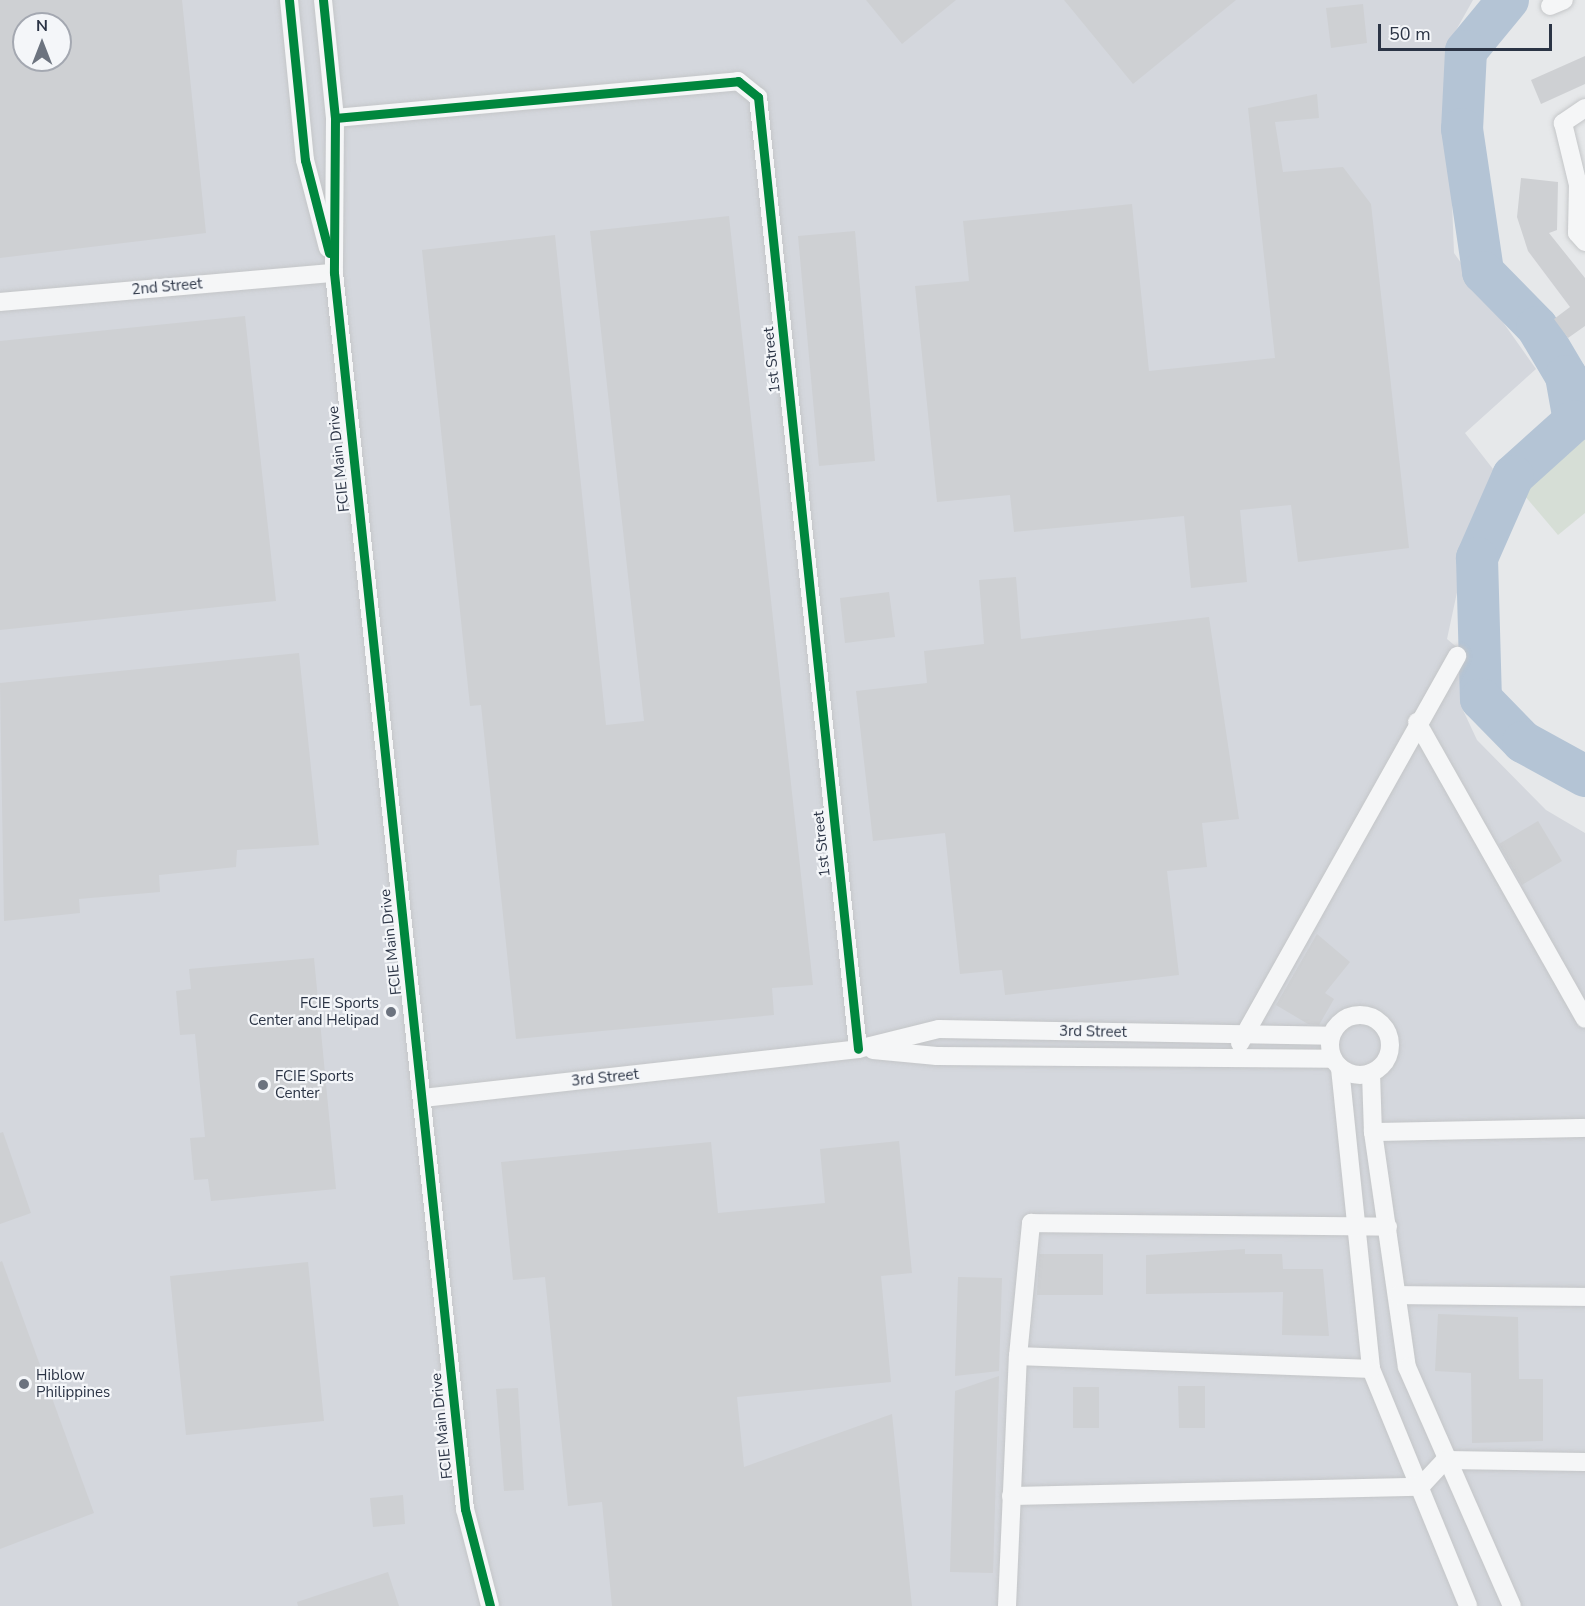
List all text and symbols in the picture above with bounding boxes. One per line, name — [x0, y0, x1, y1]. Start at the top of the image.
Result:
north arrow — [12, 12, 72, 72]
scale bar — [1381, 12, 1555, 50]
text: N — [36, 15, 48, 37]
text: 50 m — [1389, 22, 1431, 46]
street label: 2nd Street — [131, 275, 203, 299]
street label: 1st Street — [760, 326, 784, 394]
street label: FCIE Main Drive — [324, 405, 354, 513]
street label: 1st Street — [810, 810, 834, 878]
street label: FCIE Main Drive — [376, 888, 406, 996]
place label: FCIE Sports Center and Helipad — [249, 994, 379, 1029]
marker: FCIE Sports Center and Helipad — [384, 1005, 398, 1019]
street label: 3rd Street — [1059, 1022, 1127, 1042]
street label: 3rd Street — [570, 1066, 640, 1090]
place label: FCIE Sports Center — [275, 1067, 354, 1102]
marker: FCIE Sports Center — [256, 1078, 270, 1092]
place label: Hiblow Philippines — [36, 1366, 110, 1401]
street label: FCIE Main Drive — [427, 1372, 457, 1480]
marker: Hiblow Philippines — [17, 1377, 31, 1391]

